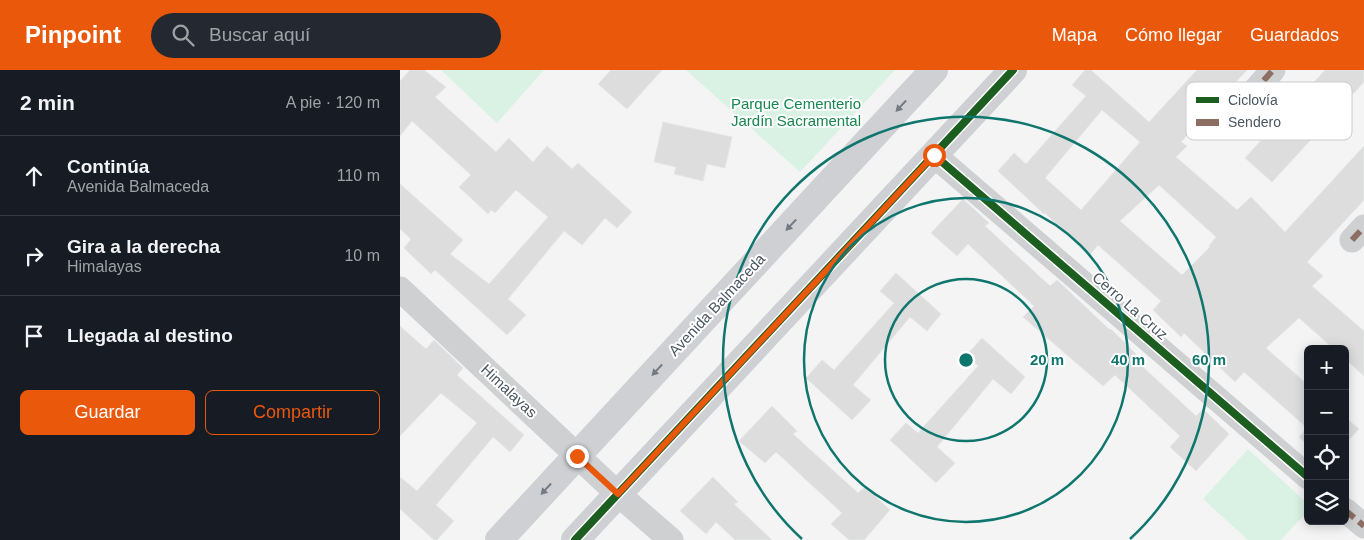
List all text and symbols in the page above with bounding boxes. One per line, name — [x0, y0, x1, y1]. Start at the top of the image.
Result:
search box — [151, 13, 501, 58]
text: Pinpoint — [25, 21, 121, 48]
icon: search — [169, 21, 197, 49]
text: Buscar aquí — [209, 24, 310, 45]
text: Mapa — [1052, 25, 1097, 45]
text: Cómo llegar — [1125, 25, 1222, 45]
text: Guardados — [1250, 25, 1339, 45]
legend — [1186, 82, 1352, 140]
text: 2 min — [20, 91, 75, 114]
text: Ciclovía — [1228, 92, 1278, 108]
text: A pie · 120 m — [286, 94, 380, 111]
park label: Parque Cementerio Jardín Sacramental — [731, 95, 861, 129]
one-way arrow — [895, 99, 907, 111]
text: Sendero — [1228, 114, 1281, 130]
route start — [923, 144, 946, 167]
text: Continúa — [67, 156, 149, 177]
icon: ahead — [20, 162, 48, 190]
text: 110 m — [337, 167, 380, 184]
text: Avenida Balmaceda — [67, 178, 209, 195]
one-way arrow — [785, 219, 797, 231]
text: Gira a la derecha — [67, 236, 220, 257]
icon: right — [20, 242, 48, 270]
text: 10 m — [344, 247, 380, 264]
street label: Avenida Balmaceda — [665, 250, 769, 359]
text: Himalayas — [67, 258, 142, 275]
street label: Cerro La Cruz — [1089, 268, 1171, 343]
icon: arrive — [20, 322, 48, 350]
text: Llegada al destino — [67, 325, 233, 346]
map controls — [1304, 345, 1349, 525]
button: + — [1304, 345, 1349, 390]
centre of rings — [957, 351, 975, 369]
text: 20 m — [1030, 351, 1064, 368]
text: 40 m — [1111, 351, 1145, 368]
text: 60 m — [1192, 351, 1226, 368]
street label: Himalayas — [478, 361, 541, 421]
one-way arrow — [651, 364, 663, 376]
button: Guardar — [20, 390, 195, 435]
button: Compartir — [205, 390, 380, 435]
button: − — [1304, 390, 1349, 435]
button: locate — [1304, 435, 1349, 480]
route end — [566, 445, 589, 468]
button: layers — [1304, 480, 1349, 525]
one-way arrow — [540, 483, 552, 495]

